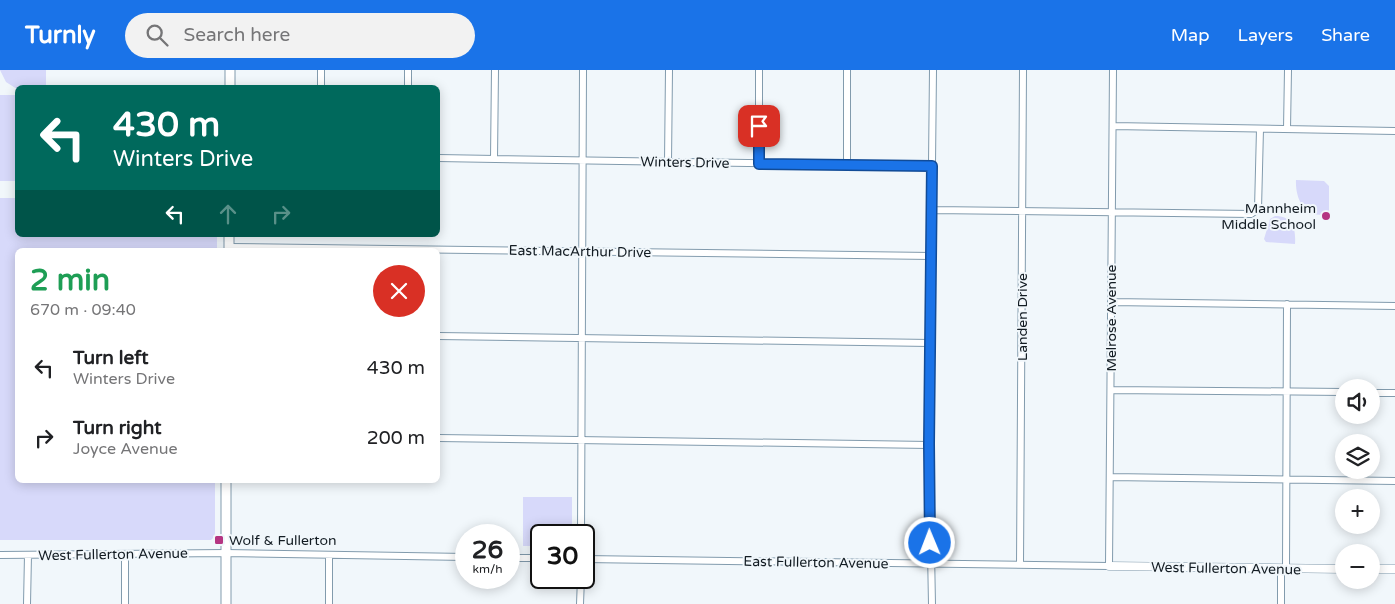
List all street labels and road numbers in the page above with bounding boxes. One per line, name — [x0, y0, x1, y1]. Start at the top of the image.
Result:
street label: Winters Drive — [640, 153, 730, 172]
street label: East MacArthur Drive — [508, 242, 652, 261]
street label: Melrose Avenue — [1103, 265, 1120, 371]
street label: Landen Drive — [1014, 273, 1031, 361]
street label: West Fullerton Avenue — [38, 545, 188, 564]
street label: East Fullerton Avenue — [743, 553, 889, 572]
street label: West Fullerton Avenue — [1151, 559, 1301, 578]

